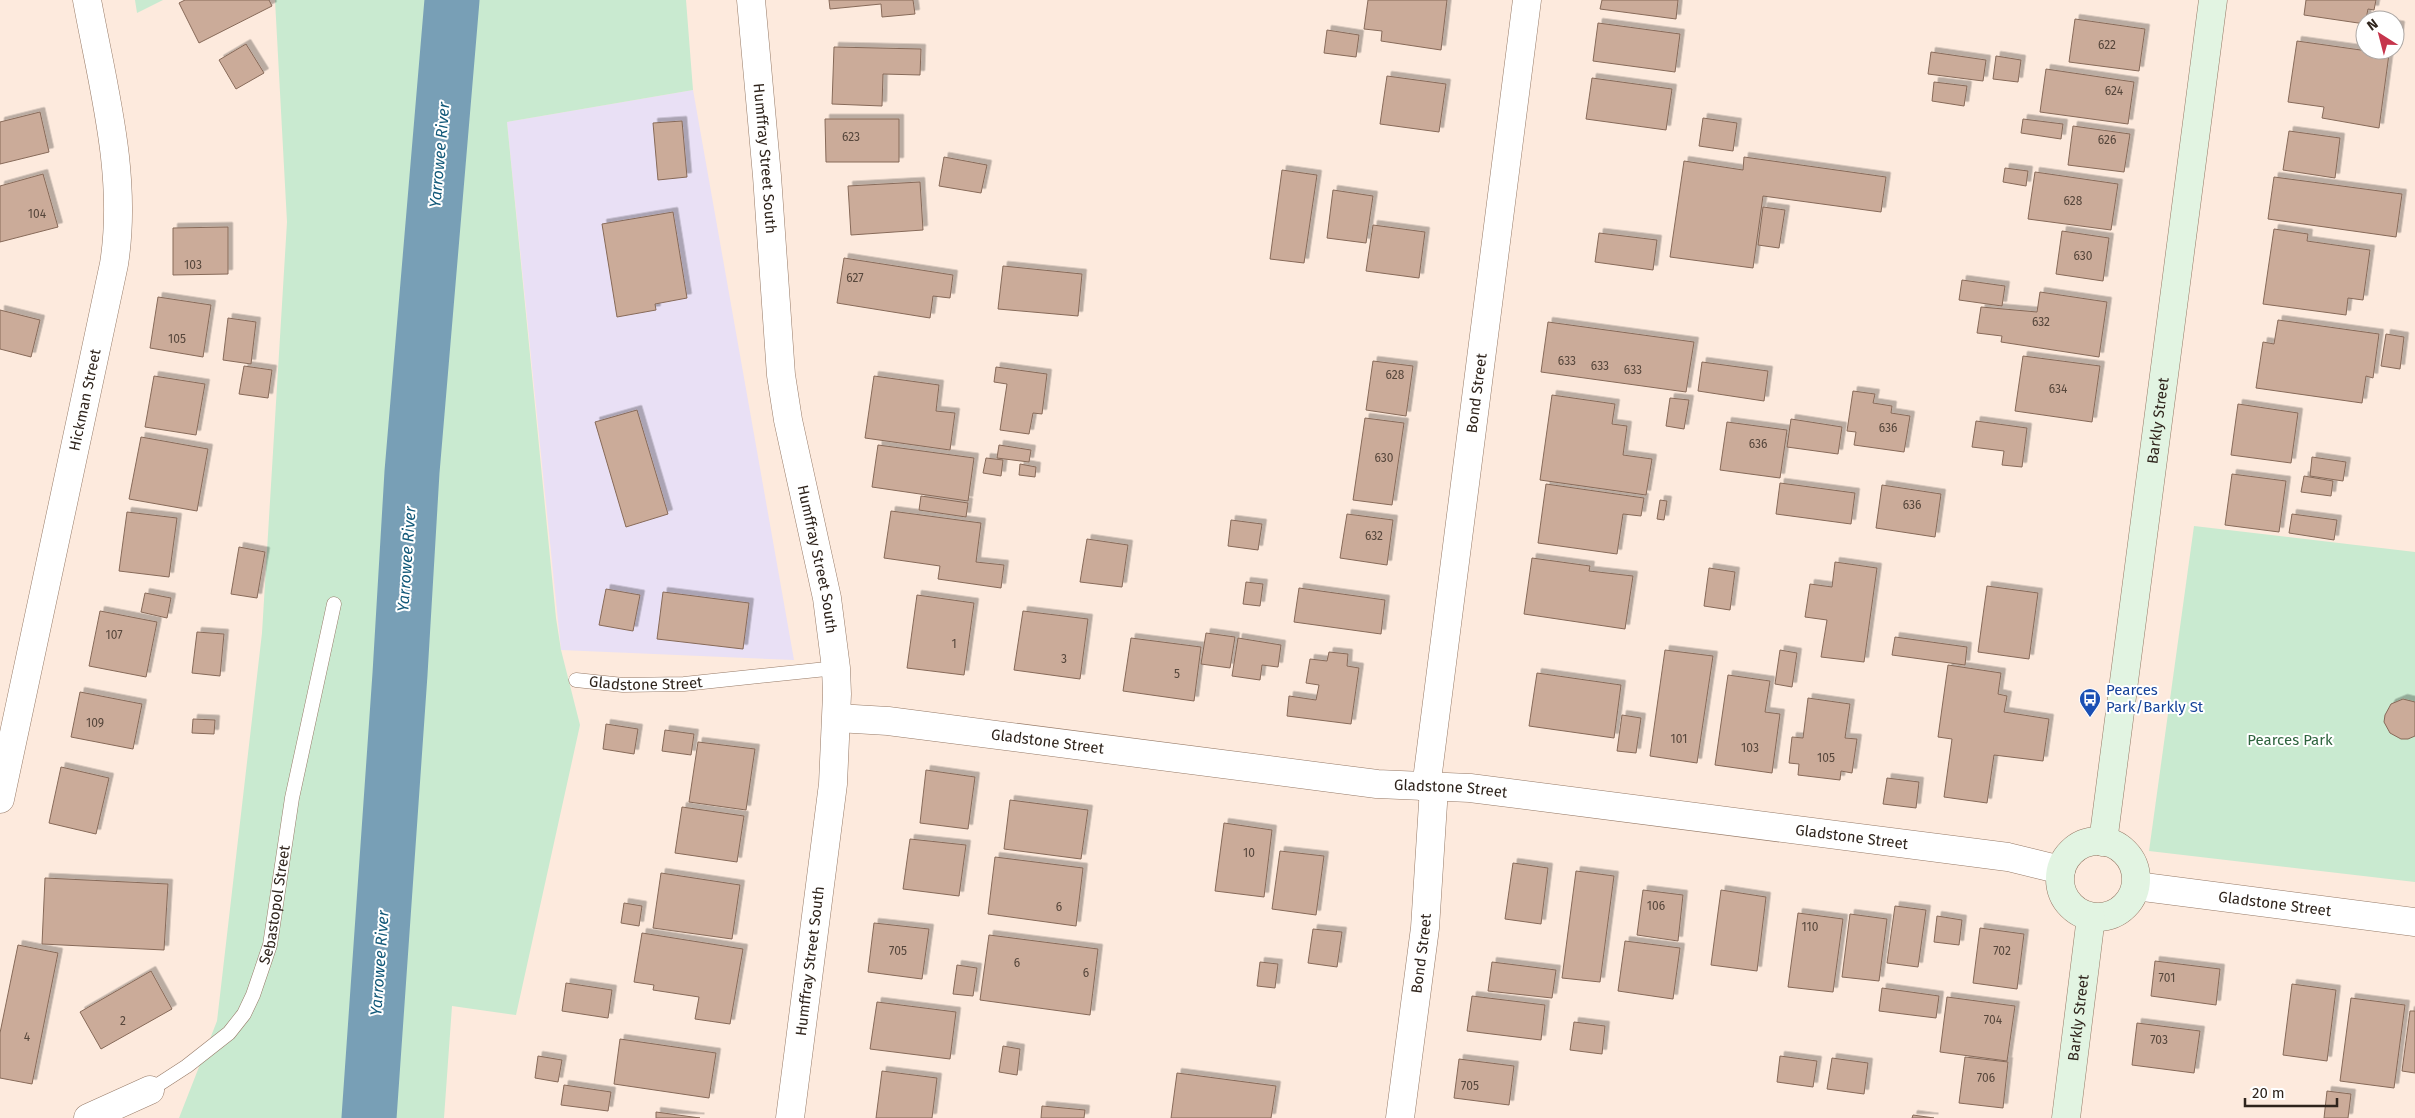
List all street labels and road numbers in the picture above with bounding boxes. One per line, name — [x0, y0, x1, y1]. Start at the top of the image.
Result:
street label: Humffray Street South — [750, 82, 780, 234]
street label: Hickman Street — [65, 347, 105, 453]
street label: Bond Street — [1463, 352, 1491, 434]
street label: Barkly Street — [2143, 376, 2173, 465]
street label: Humffray Street South — [793, 483, 840, 634]
street label: Gladstone Street — [588, 672, 704, 694]
street label: Gladstone Street — [990, 725, 1106, 758]
street label: Gladstone Street — [1394, 776, 1509, 802]
street label: Gladstone Street — [1794, 821, 1910, 853]
street label: Sebastopol Street — [255, 843, 294, 967]
street label: Humffray Street South — [792, 885, 828, 1037]
street label: Gladstone Street — [2217, 888, 2333, 920]
street label: Bond Street — [1407, 912, 1435, 994]
street label: Barkly Street — [2064, 973, 2093, 1062]

